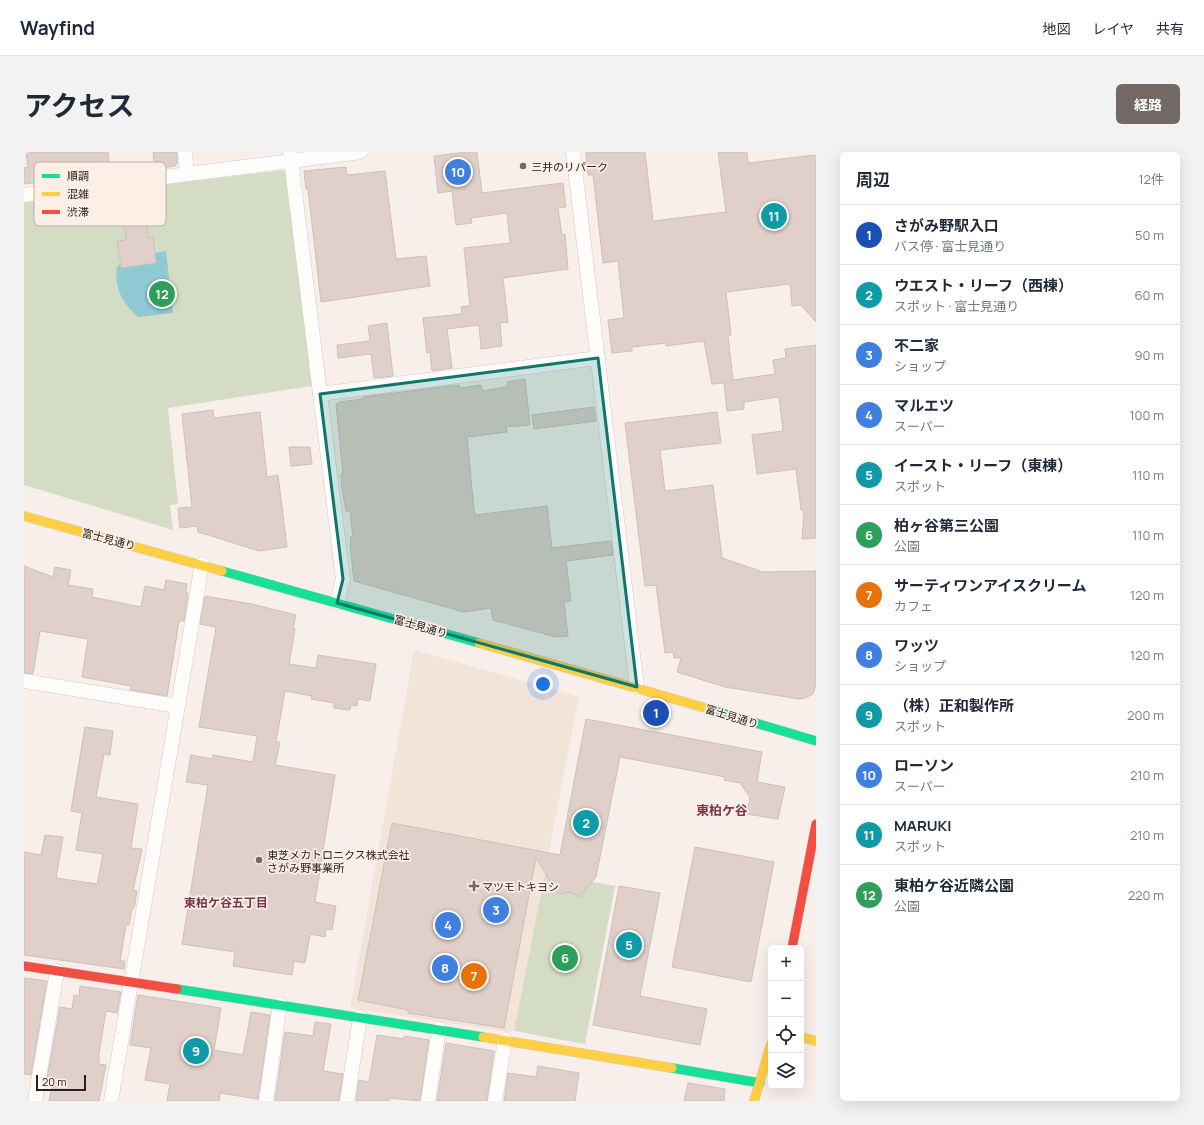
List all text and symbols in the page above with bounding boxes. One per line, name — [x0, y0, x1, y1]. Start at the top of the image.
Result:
text: Wayfind — [20, 15, 95, 41]
text: 地図 — [1042, 19, 1070, 38]
text: レイヤ — [1092, 19, 1134, 38]
text: 共有 — [1156, 19, 1184, 38]
button: 経路 — [1116, 84, 1180, 124]
text: アクセス — [24, 86, 135, 124]
pin: 10 — [445, 157, 471, 187]
place label: 三井のリパーク — [531, 159, 608, 174]
marker: 三井のリパーク — [518, 161, 528, 171]
legend — [34, 162, 166, 226]
text: 順調 — [67, 168, 89, 183]
text: 周辺 — [856, 168, 890, 191]
text: 12件 — [1139, 170, 1164, 188]
text: 混雑 — [67, 186, 89, 201]
pin: 11 — [761, 201, 787, 231]
text: 渋滞 — [67, 204, 89, 219]
text: さがみ野駅入口 — [894, 215, 999, 236]
text: 1 — [866, 226, 872, 244]
text: 50 m — [1135, 226, 1164, 244]
text: バス停 · 富士見通り — [894, 237, 1006, 255]
text: ウエスト・リーフ（西棟） — [894, 275, 1073, 296]
pin: 12 — [149, 279, 175, 309]
text: 2 — [865, 286, 873, 304]
text: 60 m — [1134, 286, 1164, 304]
text: スポット · 富士見通り — [894, 297, 1019, 315]
text: 不二家 — [894, 335, 939, 356]
text: 3 — [865, 346, 873, 364]
text: 90 m — [1134, 346, 1164, 364]
text: ショップ — [894, 357, 946, 375]
text: マルエツ — [894, 395, 954, 416]
text: 4 — [865, 406, 873, 424]
text: 100 m — [1129, 406, 1164, 424]
text: スーパー — [894, 417, 946, 435]
text: イースト・リーフ（東棟） — [894, 455, 1072, 476]
text: 5 — [865, 466, 873, 484]
text: 110 m — [1132, 466, 1164, 484]
text: スポット — [894, 477, 946, 495]
text: 柏ヶ谷第三公園 — [894, 515, 999, 536]
street label: 富士見通り — [80, 525, 138, 553]
text: 6 — [865, 526, 873, 544]
text: 110 m — [1132, 526, 1164, 544]
text: 公園 — [894, 537, 920, 555]
text: サーティワンアイスクリーム — [894, 575, 1086, 596]
text: 7 — [866, 586, 872, 604]
text: 120 m — [1130, 586, 1164, 604]
text: カフェ — [894, 597, 933, 615]
street label: 富士見通り — [392, 611, 450, 641]
text: ワッツ — [894, 635, 939, 656]
text: 8 — [865, 646, 873, 664]
text: 120 m — [1130, 646, 1164, 664]
text: ショップ — [894, 657, 946, 675]
your location — [533, 674, 553, 694]
text: （株）正和製作所 — [894, 695, 1014, 716]
pin: 1 — [643, 698, 669, 728]
street label: 富士見通り — [704, 701, 760, 731]
text: 9 — [865, 706, 873, 724]
text: 200 m — [1127, 706, 1164, 724]
text: スポット — [894, 717, 946, 735]
text: ローソン — [894, 755, 954, 776]
text: 10 — [862, 766, 876, 784]
text: 210 m — [1130, 766, 1164, 784]
text: スーパー — [894, 777, 946, 795]
district label: 東柏ケ谷 — [696, 801, 748, 819]
pin: 2 — [573, 808, 599, 838]
text: MARUKI — [894, 815, 952, 836]
text: 11 — [863, 826, 875, 844]
text: 210 m — [1130, 826, 1164, 844]
text: スポット — [894, 837, 946, 855]
place label: 東芝メカトロニクス株式会社 さがみ野事業所 — [267, 847, 410, 875]
marker: 東芝メカトロニクス株式会社 さがみ野事業所 — [254, 855, 264, 865]
text: 東柏ケ谷近隣公園 — [894, 875, 1014, 896]
place label: マツモトキヨシ — [482, 879, 559, 894]
marker: マツモトキヨシ — [469, 881, 479, 891]
text: 12 — [862, 886, 876, 904]
text: 220 m — [1128, 886, 1164, 904]
district label: 東柏ケ谷五丁目 — [184, 894, 268, 911]
pin: 3 — [483, 895, 509, 925]
text: 公園 — [894, 897, 920, 915]
pin: 4 — [435, 910, 461, 940]
pin: 5 — [616, 930, 642, 960]
pin: 6 — [552, 943, 578, 973]
map controls — [768, 945, 804, 1089]
button: + — [768, 945, 804, 981]
pin: 8 — [432, 953, 458, 983]
pin: 7 — [461, 961, 487, 991]
button: − — [768, 981, 804, 1017]
button: locate — [768, 1017, 804, 1053]
pin: 9 — [183, 1036, 209, 1066]
button: layers — [768, 1053, 804, 1089]
scale bar — [36, 1073, 86, 1092]
text: 20 m — [42, 1074, 67, 1089]

